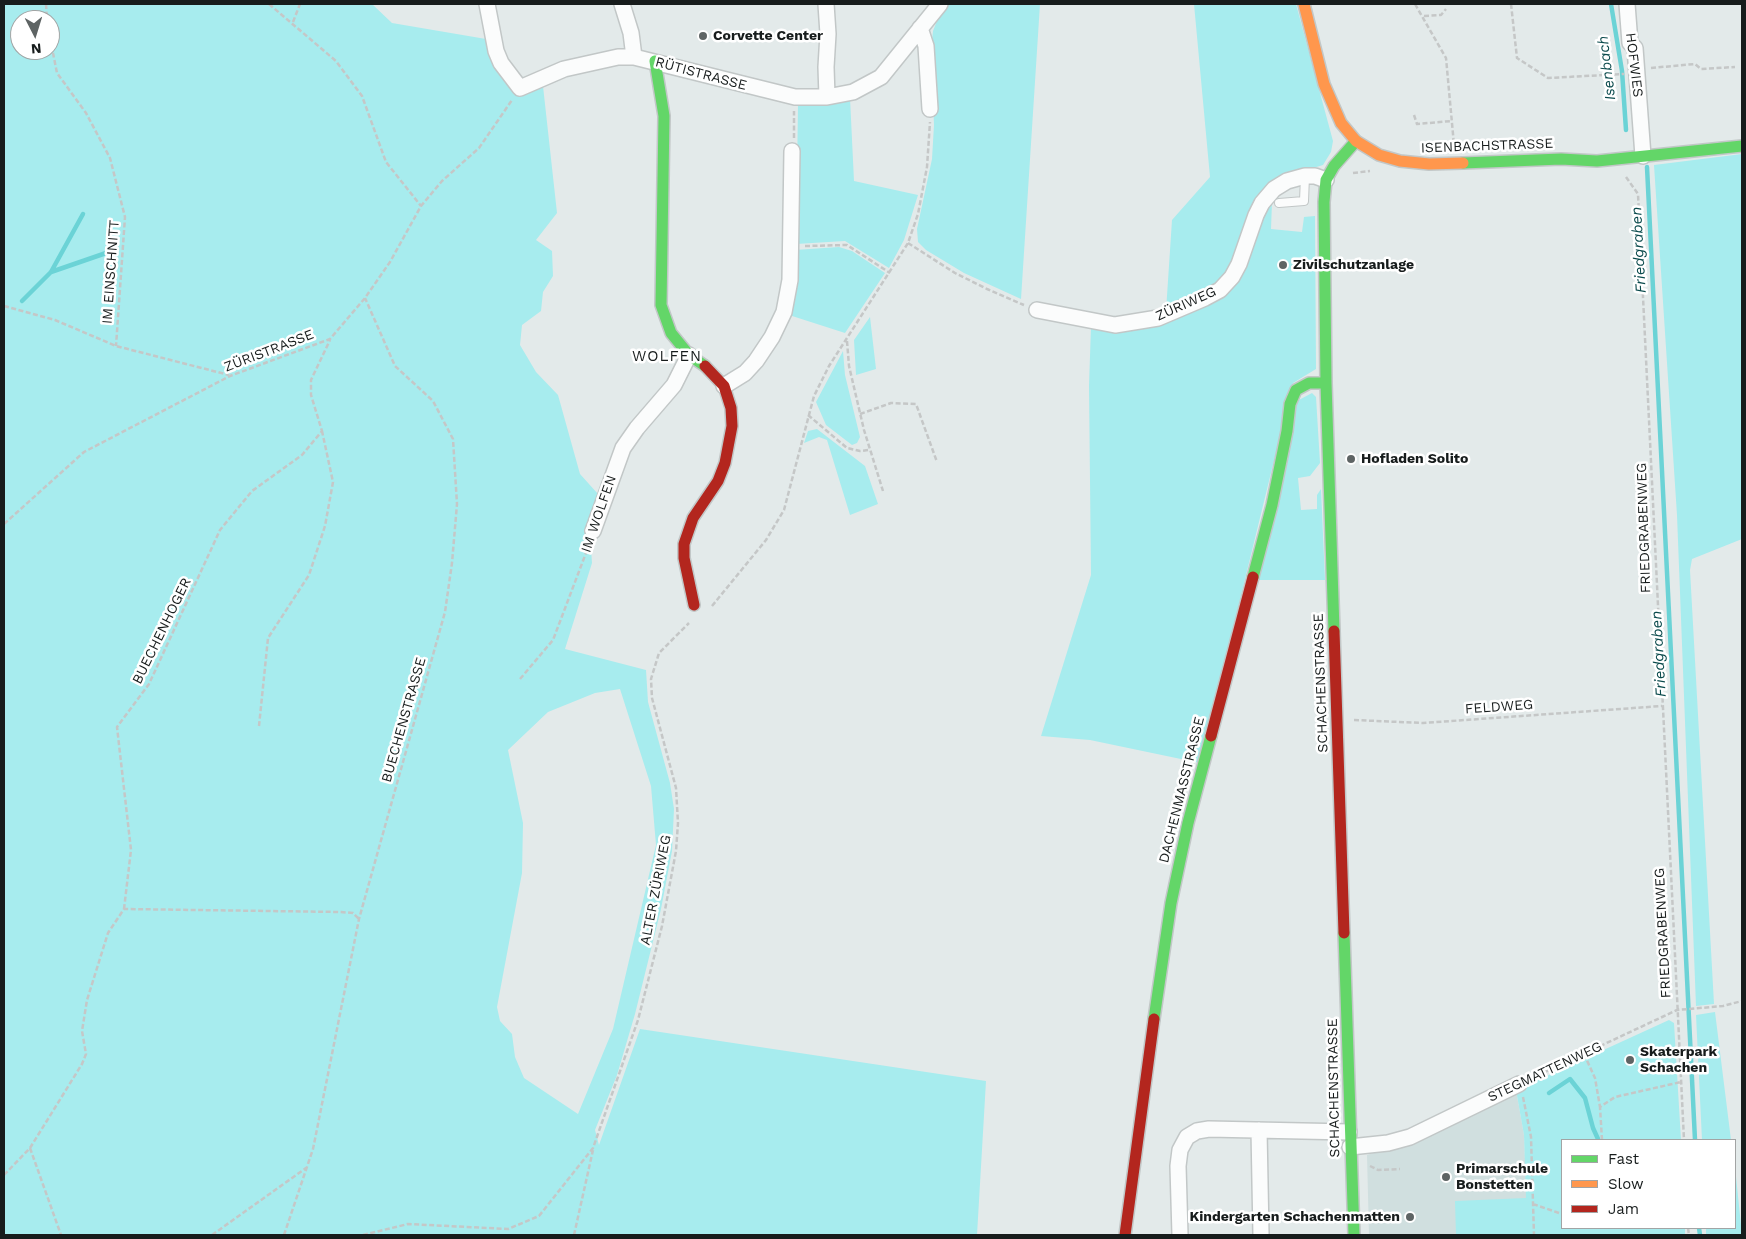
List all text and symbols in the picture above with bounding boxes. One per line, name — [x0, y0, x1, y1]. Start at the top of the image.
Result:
north arrow — [10, 10, 60, 60]
place label: Corvette Center — [713, 28, 823, 44]
marker: Corvette Center — [697, 30, 709, 42]
street label: HOFWIES — [1622, 32, 1646, 98]
water label: Isenbach — [1594, 35, 1620, 101]
text: N — [30, 41, 42, 57]
street label: RÜTISTRASSE — [653, 54, 749, 94]
street label: ISENBACHSTRASSE — [1421, 135, 1553, 157]
water label: Friedgraben — [1628, 206, 1650, 294]
street label: IM EINSCHNITT — [99, 219, 123, 325]
place label: Zivilschutzanlage — [1293, 257, 1414, 273]
marker: Zivilschutzanlage — [1277, 259, 1289, 271]
street label: ZÜRIWEG — [1153, 283, 1219, 325]
street label: ZÜRISTRASSE — [222, 326, 316, 376]
district label: WOLFEN — [631, 348, 703, 366]
place label: Hofladen Solito — [1361, 451, 1468, 467]
marker: Hofladen Solito — [1345, 453, 1357, 465]
street label: FRIEDGRABENWEG — [1633, 463, 1655, 593]
street label: IM WOLFEN — [578, 473, 620, 555]
street label: BUECHENHOGER — [129, 575, 195, 687]
water label: Friedgraben — [1648, 610, 1670, 698]
street label: SCHACHENSTRASSE — [1310, 613, 1332, 753]
street label: BUECHENSTRASSE — [378, 656, 430, 784]
street label: FELDWEG — [1464, 696, 1534, 718]
street label: DACHENMASSTRASSE — [1156, 715, 1208, 865]
street label: ALTER ZÜRIWEG — [637, 834, 675, 946]
street label: FRIEDGRABENWEG — [1651, 867, 1675, 999]
street label: SCHACHENSTRASSE — [1324, 1018, 1344, 1158]
street label: STEGMATTENWEG — [1485, 1038, 1605, 1106]
place label: Skaterpark Schachen — [1640, 1044, 1717, 1076]
marker: Skaterpark Schachen — [1624, 1054, 1636, 1066]
legend — [1561, 1139, 1736, 1229]
text: Fast — [1608, 1150, 1639, 1168]
place label: Primarschule Bonstetten — [1456, 1161, 1548, 1194]
marker: Primarschule Bonstetten — [1440, 1171, 1452, 1183]
text: Slow — [1608, 1175, 1644, 1193]
text: Jam — [1608, 1200, 1639, 1218]
place label: Kindergarten Schachenmatten — [1189, 1209, 1400, 1225]
marker: Kindergarten Schachenmatten — [1404, 1211, 1416, 1223]

